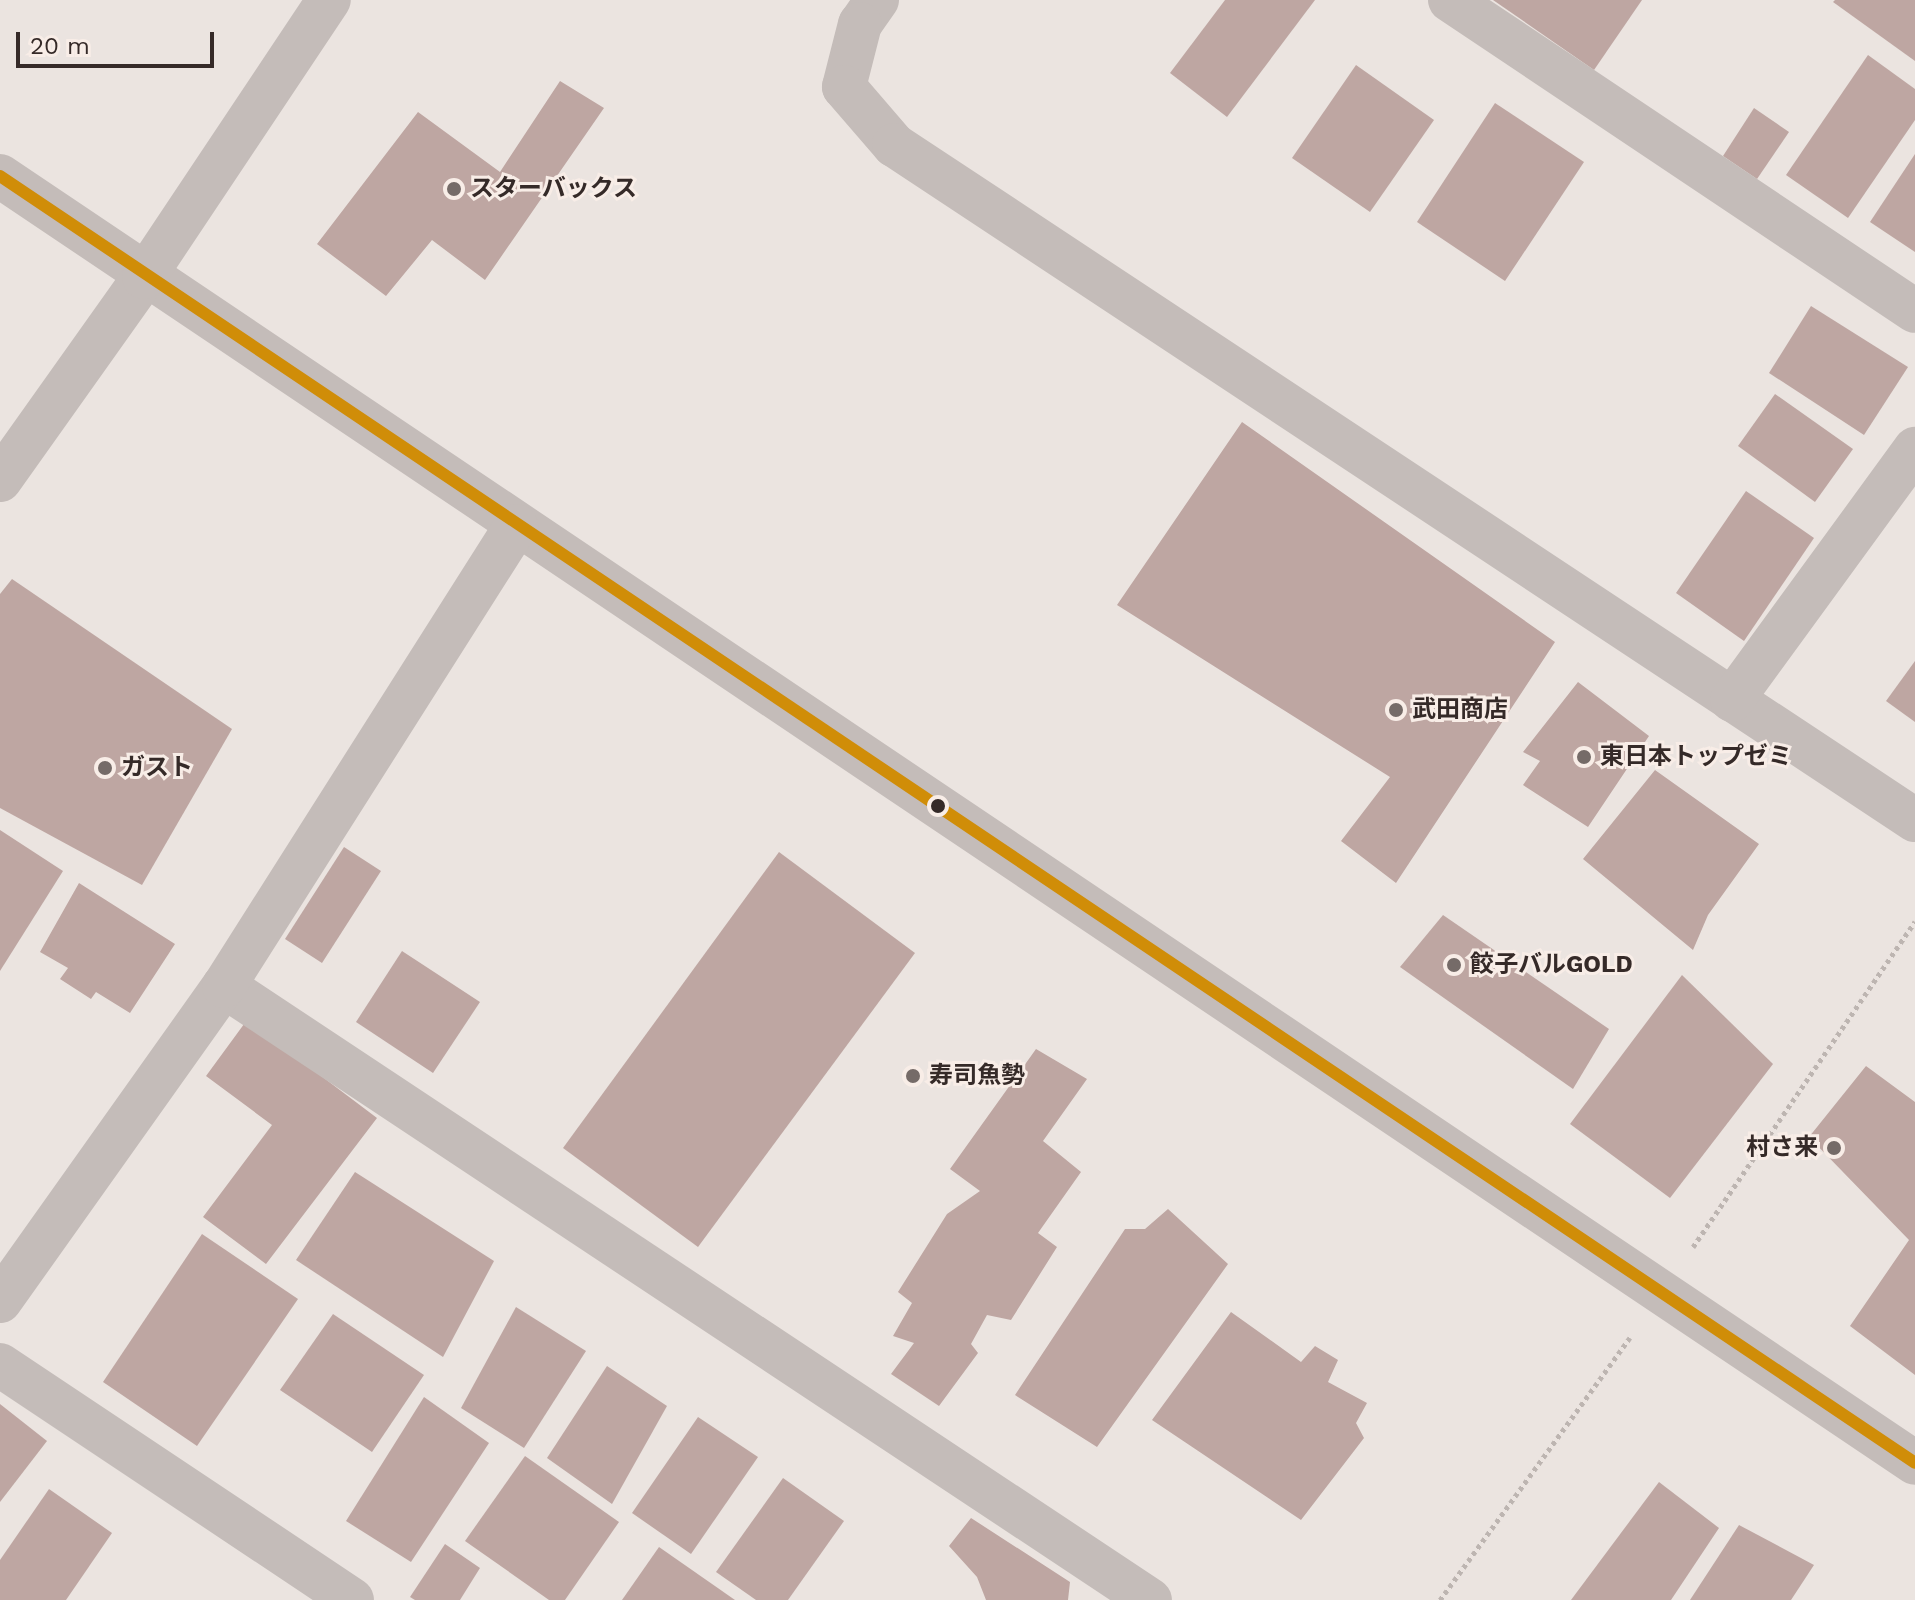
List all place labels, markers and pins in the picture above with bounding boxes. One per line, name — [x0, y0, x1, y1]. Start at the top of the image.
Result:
place label: スターバックス — [470, 175, 638, 203]
marker: スターバックス — [445, 180, 463, 198]
place label: 武田商店 — [1412, 696, 1508, 724]
marker: 武田商店 — [1387, 701, 1405, 719]
place label: 東日本トップゼミ — [1600, 743, 1792, 771]
marker: 東日本トップゼミ — [1575, 748, 1593, 766]
place label: ガスト — [121, 754, 193, 782]
marker: ガスト — [96, 759, 114, 777]
unlabelled marker — [930, 798, 946, 814]
place label: 餃子バルGOLD — [1470, 951, 1633, 979]
marker: 餃子バルGOLD — [1445, 956, 1463, 974]
place label: 寿司魚勢 — [929, 1062, 1025, 1090]
marker: 寿司魚勢 — [904, 1067, 922, 1085]
place label: 村さ来 — [1746, 1134, 1818, 1162]
marker: 村さ来 — [1825, 1139, 1843, 1157]

